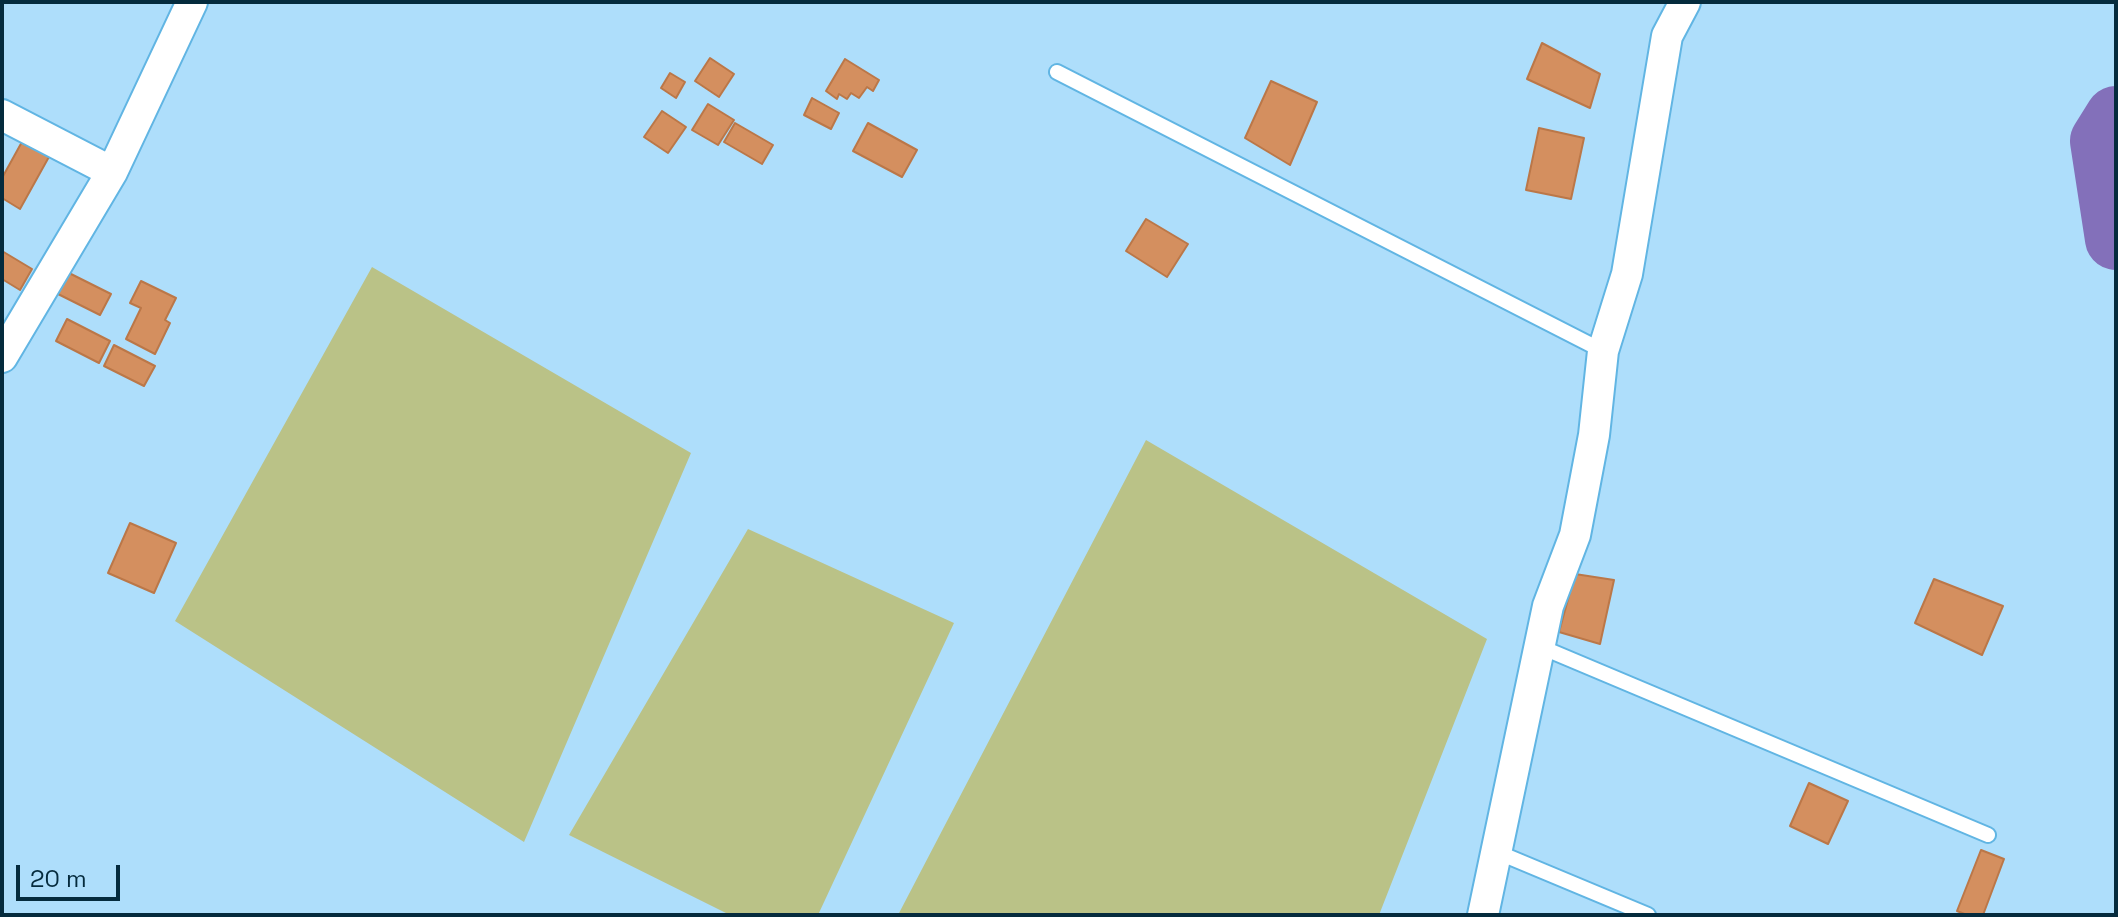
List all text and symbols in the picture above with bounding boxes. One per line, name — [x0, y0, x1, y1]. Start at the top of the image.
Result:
scale bar — [20, 849, 124, 899]
text: 20 m — [30, 863, 87, 894]

